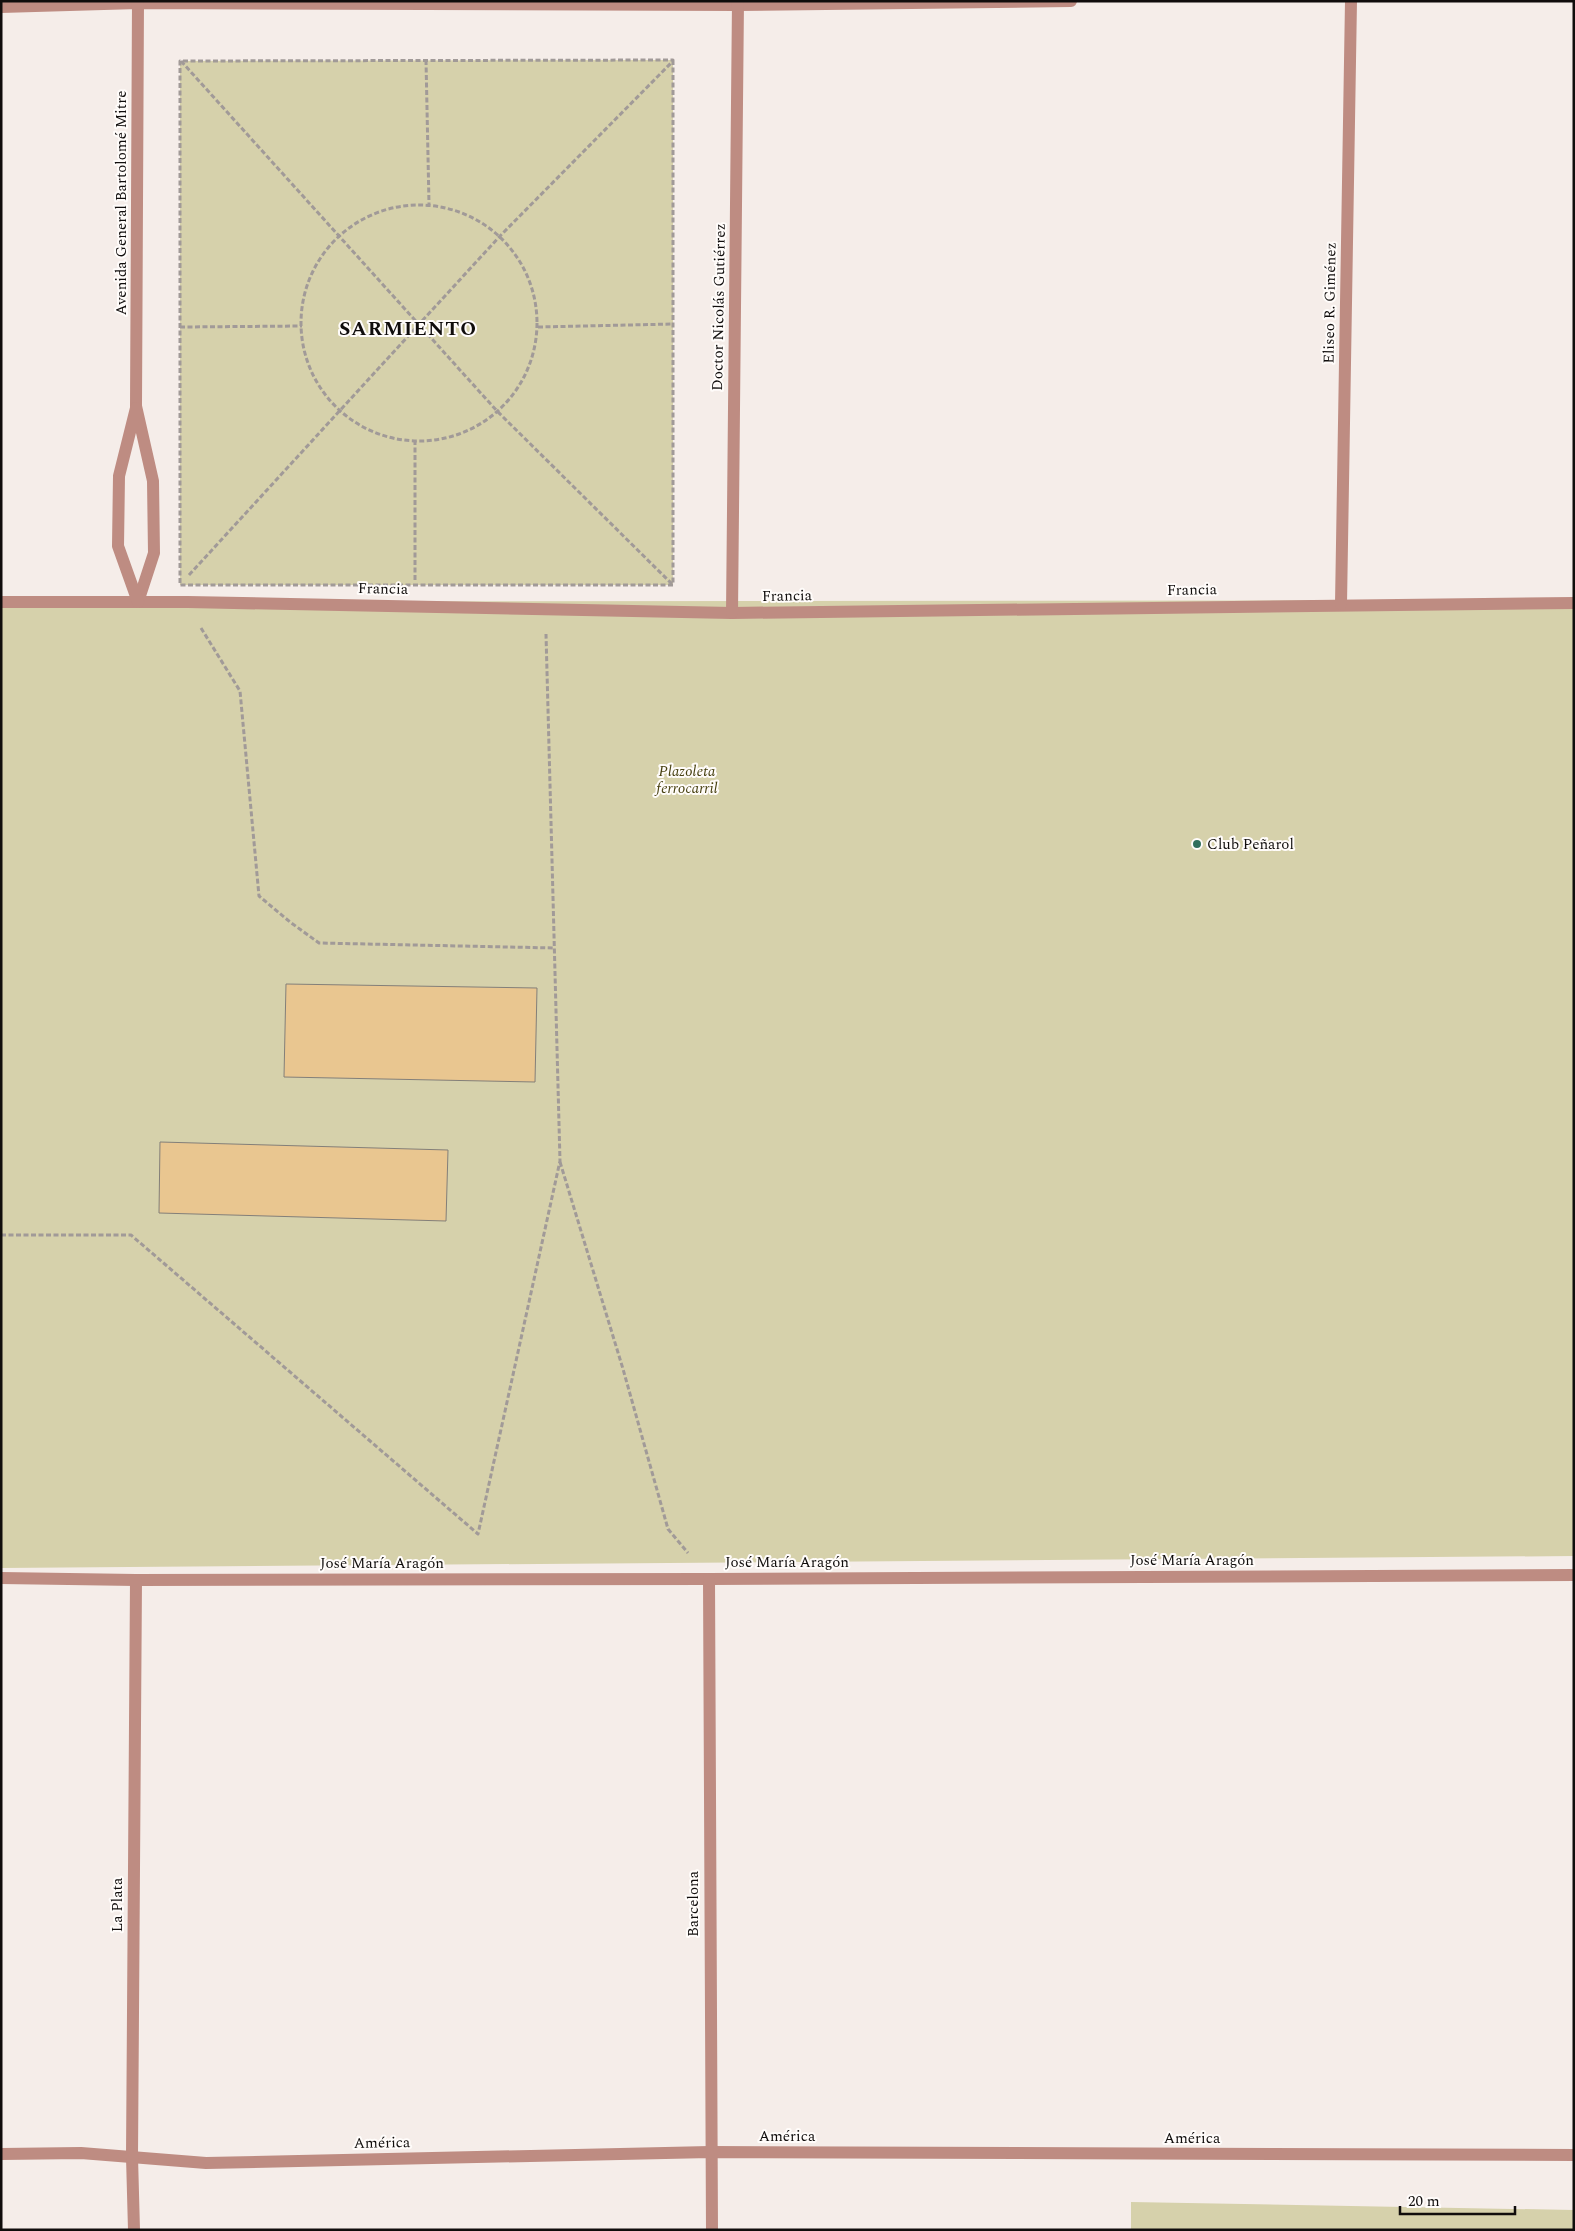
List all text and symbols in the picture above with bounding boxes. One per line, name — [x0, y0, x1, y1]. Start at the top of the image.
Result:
street label: Avenida General Bartolomé Mitre — [110, 91, 133, 315]
street label: Doctor Nicolás Gutiérrez — [706, 223, 732, 391]
street label: Eliseo R. Giménez — [1317, 242, 1343, 364]
district label: SARMIENTO — [339, 314, 477, 344]
street label: Francia — [358, 577, 409, 601]
street label: Francia — [1167, 578, 1218, 602]
street label: Francia — [762, 584, 813, 608]
park label: Plazoleta ferrocarril — [654, 760, 718, 800]
place label: Club Peñarol — [1207, 833, 1294, 856]
marker: Club Peñarol — [1191, 838, 1203, 850]
street label: José María Aragón — [1130, 1549, 1254, 1572]
street label: José María Aragón — [725, 1551, 849, 1574]
street label: José María Aragón — [320, 1552, 444, 1575]
street label: Barcelona — [682, 1870, 705, 1937]
street label: La Plata — [106, 1877, 129, 1932]
street label: América — [759, 2125, 816, 2148]
street label: América — [1164, 2127, 1221, 2150]
street label: América — [354, 2131, 411, 2155]
scale bar — [1400, 2184, 1515, 2216]
text: 20 m — [1408, 2190, 1440, 2213]

